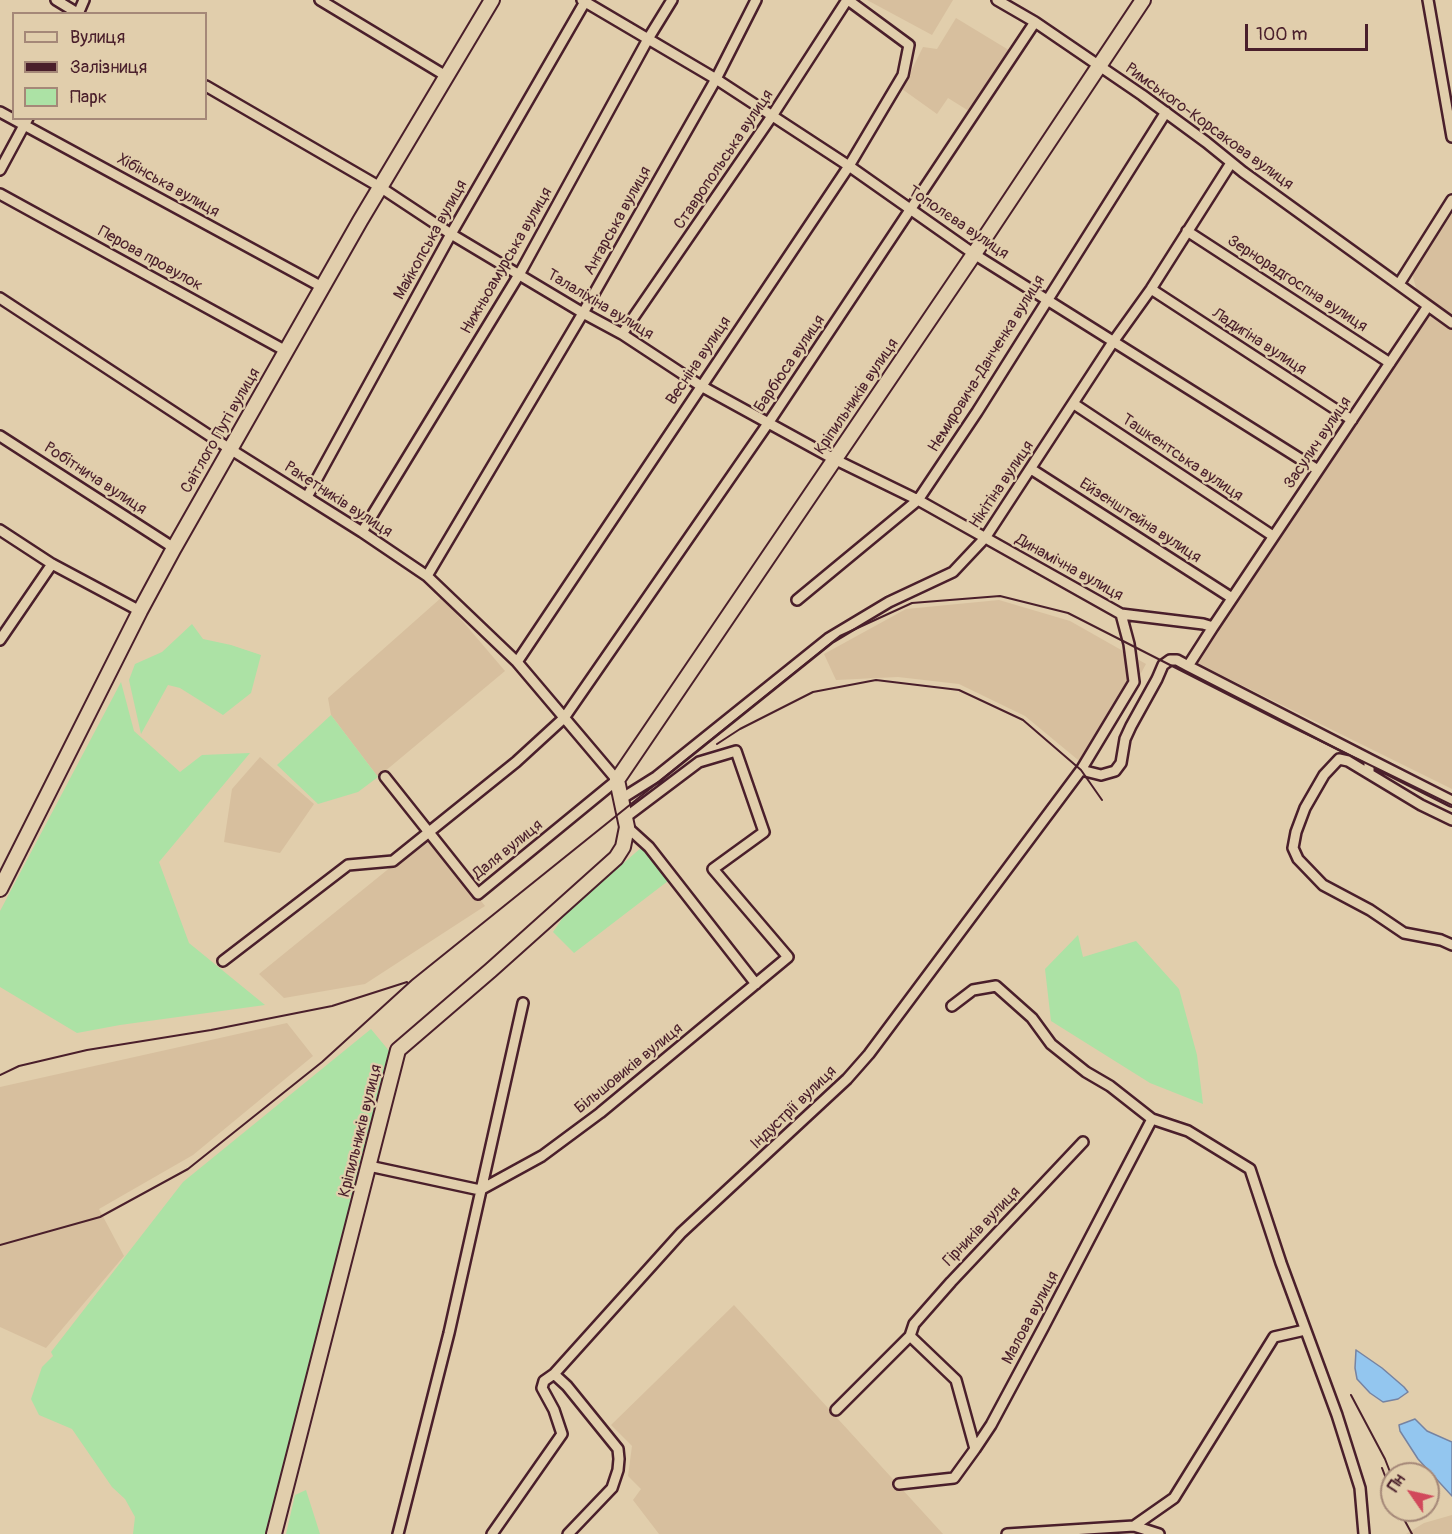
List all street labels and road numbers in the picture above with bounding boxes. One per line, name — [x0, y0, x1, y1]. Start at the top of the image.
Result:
street label: Римського-Корсакова вулиця — [1121, 60, 1297, 194]
street label: Ставропольська вулиця — [670, 87, 778, 233]
street label: Хібінська вулиця — [114, 150, 222, 222]
street label: Ангарська вулиця — [580, 163, 656, 279]
street label: Майкопська вулиця — [390, 177, 472, 303]
street label: Тополєва вулиця — [904, 182, 1012, 264]
street label: Нижньоамурська вулиця — [457, 184, 557, 338]
street label: Перова провулок — [94, 222, 206, 296]
street label: Зернорадгоспна вулиця — [1223, 232, 1371, 336]
street label: Талаліхіна вулиця — [543, 266, 657, 344]
street label: Немировича-Данченка вулиця — [925, 272, 1049, 456]
street label: Ладигіна вулиця — [1208, 304, 1310, 380]
street label: Барбюса вулиця — [750, 312, 830, 416]
street label: Весніна вулиця — [662, 313, 736, 409]
street label: Кріпильників вулиця — [811, 335, 903, 459]
street label: Світлого Путі вулиця — [177, 365, 265, 497]
street label: Засулич вулиця — [1280, 393, 1356, 493]
street label: Ташкентська вулиця — [1118, 410, 1246, 506]
street label: Нікітіна вулиця — [966, 438, 1038, 532]
street label: Робітнича вулиця — [40, 439, 150, 519]
street label: Ракетників вулиця — [280, 458, 396, 542]
street label: Ейзенштейна вулиця — [1076, 475, 1204, 567]
street label: Динамічна вулиця — [1012, 530, 1126, 606]
street label: Даля вулиця — [469, 816, 547, 884]
street label: Більшовиків вулиця — [571, 1020, 687, 1118]
street label: Індустрії вулиця — [747, 1062, 841, 1154]
street label: Кріпильників вулиця — [335, 1063, 387, 1199]
street label: Гірників вулиця — [939, 1183, 1025, 1271]
street label: Малова вулиця — [998, 1268, 1064, 1368]

